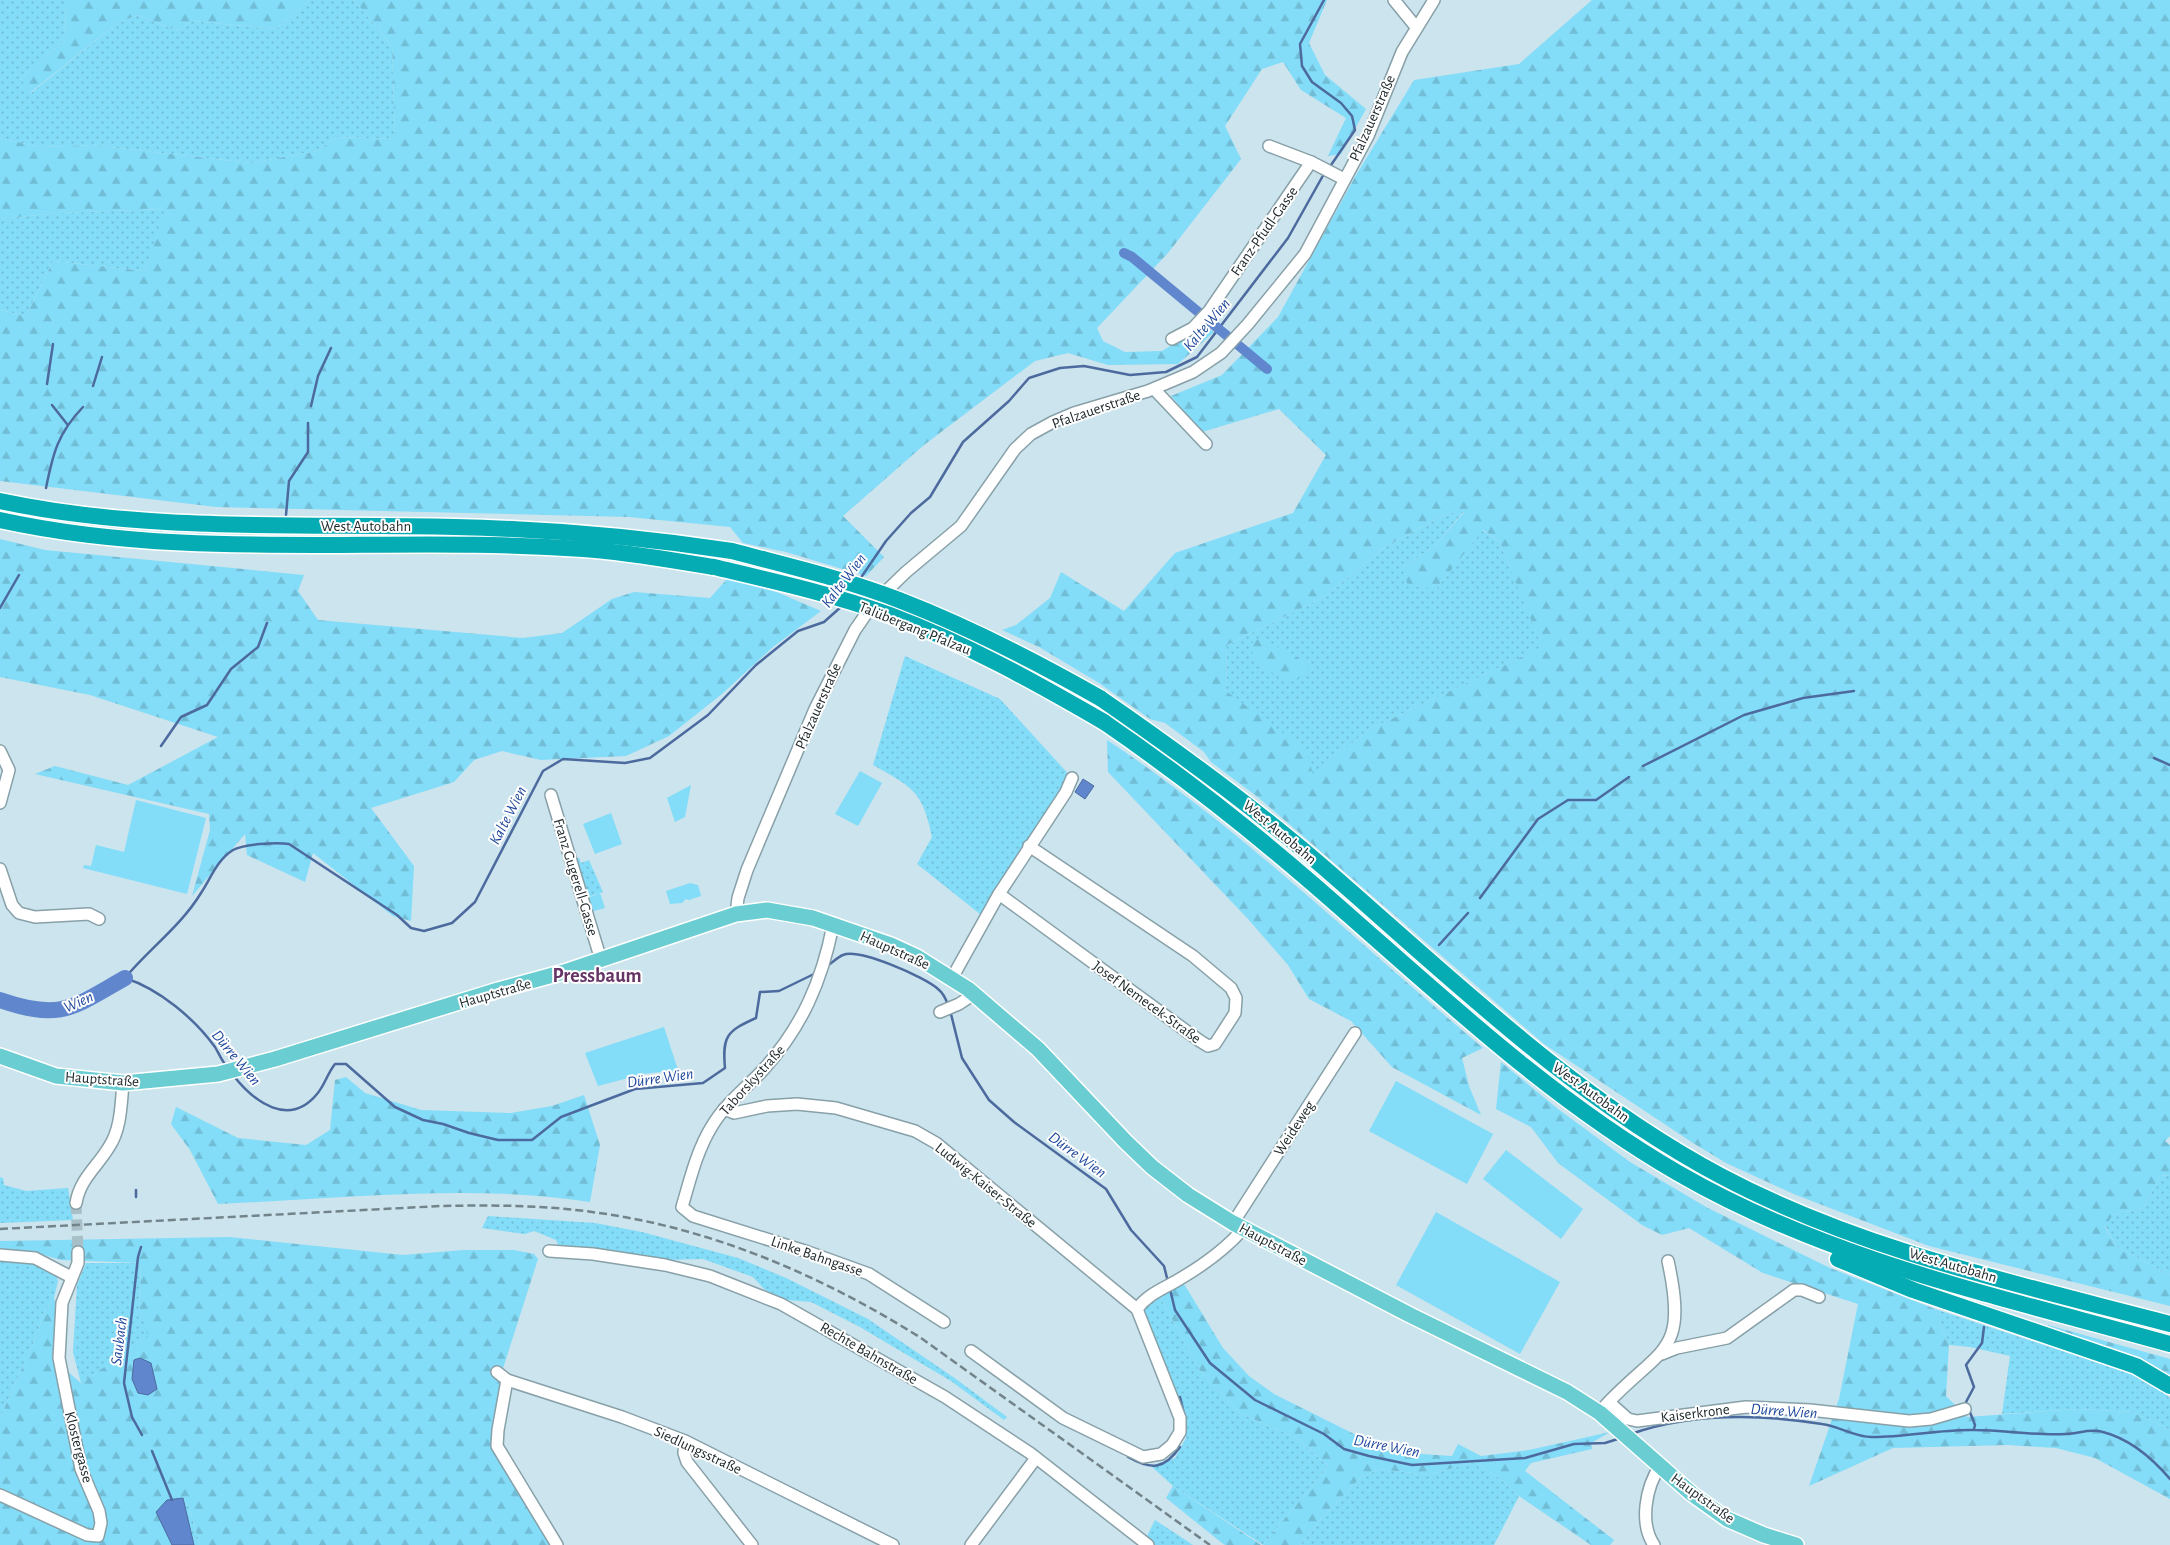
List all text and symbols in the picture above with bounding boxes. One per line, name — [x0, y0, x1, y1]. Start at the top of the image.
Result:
street label: Pfalzauerstraße — [1347, 73, 1398, 164]
street label: Franz-Pfudl-Gasse — [1228, 184, 1301, 279]
water label: Kalte Wien — [1180, 295, 1233, 354]
street label: Pfalzauerstraße — [1050, 387, 1142, 432]
street label: West Autobahn — [321, 519, 411, 534]
water label: Kalte Wien — [818, 551, 869, 611]
street label: Talübergang Pfalzau — [857, 599, 973, 658]
street label: Pfalzauerstraße — [793, 661, 844, 752]
water label: Kalte Wien — [486, 784, 529, 847]
street label: West Autobahn — [1240, 798, 1319, 867]
street label: Franz Gugerell-Gasse — [551, 817, 601, 938]
street label: Hauptstraße — [858, 929, 932, 972]
street label: Josef Nemecek-Straße — [1090, 958, 1204, 1047]
district label: Pressbaum — [552, 966, 642, 986]
street label: Hauptstraße — [457, 976, 533, 1011]
water label: Wien — [61, 988, 96, 1015]
water label: Dürre Wien — [209, 1027, 264, 1088]
street label: Taborskystraße — [717, 1042, 788, 1118]
street label: West Autobahn — [1550, 1060, 1632, 1125]
water label: Dürre Wien — [626, 1065, 694, 1091]
street label: Hauptstraße — [64, 1069, 140, 1090]
street label: Weideweg — [1271, 1098, 1318, 1158]
water label: Dürre Wien — [1046, 1129, 1109, 1181]
street label: Ludwig-Kaiser-Straße — [932, 1140, 1039, 1231]
street label: Hauptstraße — [1237, 1220, 1309, 1269]
street label: Linke Bahngasse — [769, 1234, 865, 1279]
street label: West Autobahn — [1907, 1246, 1998, 1285]
water label: Saubach — [108, 1316, 130, 1366]
street label: Rechte Bahnstraße — [817, 1319, 920, 1387]
water label: Dürre Wien — [1750, 1401, 1818, 1421]
street label: Kaiserkrone — [1660, 1402, 1731, 1425]
street label: Klostergasse — [62, 1410, 95, 1485]
street label: Siedlungsstraße — [652, 1424, 744, 1477]
water label: Dürre Wien — [1352, 1432, 1421, 1460]
street label: Hauptstraße — [1668, 1471, 1737, 1526]

